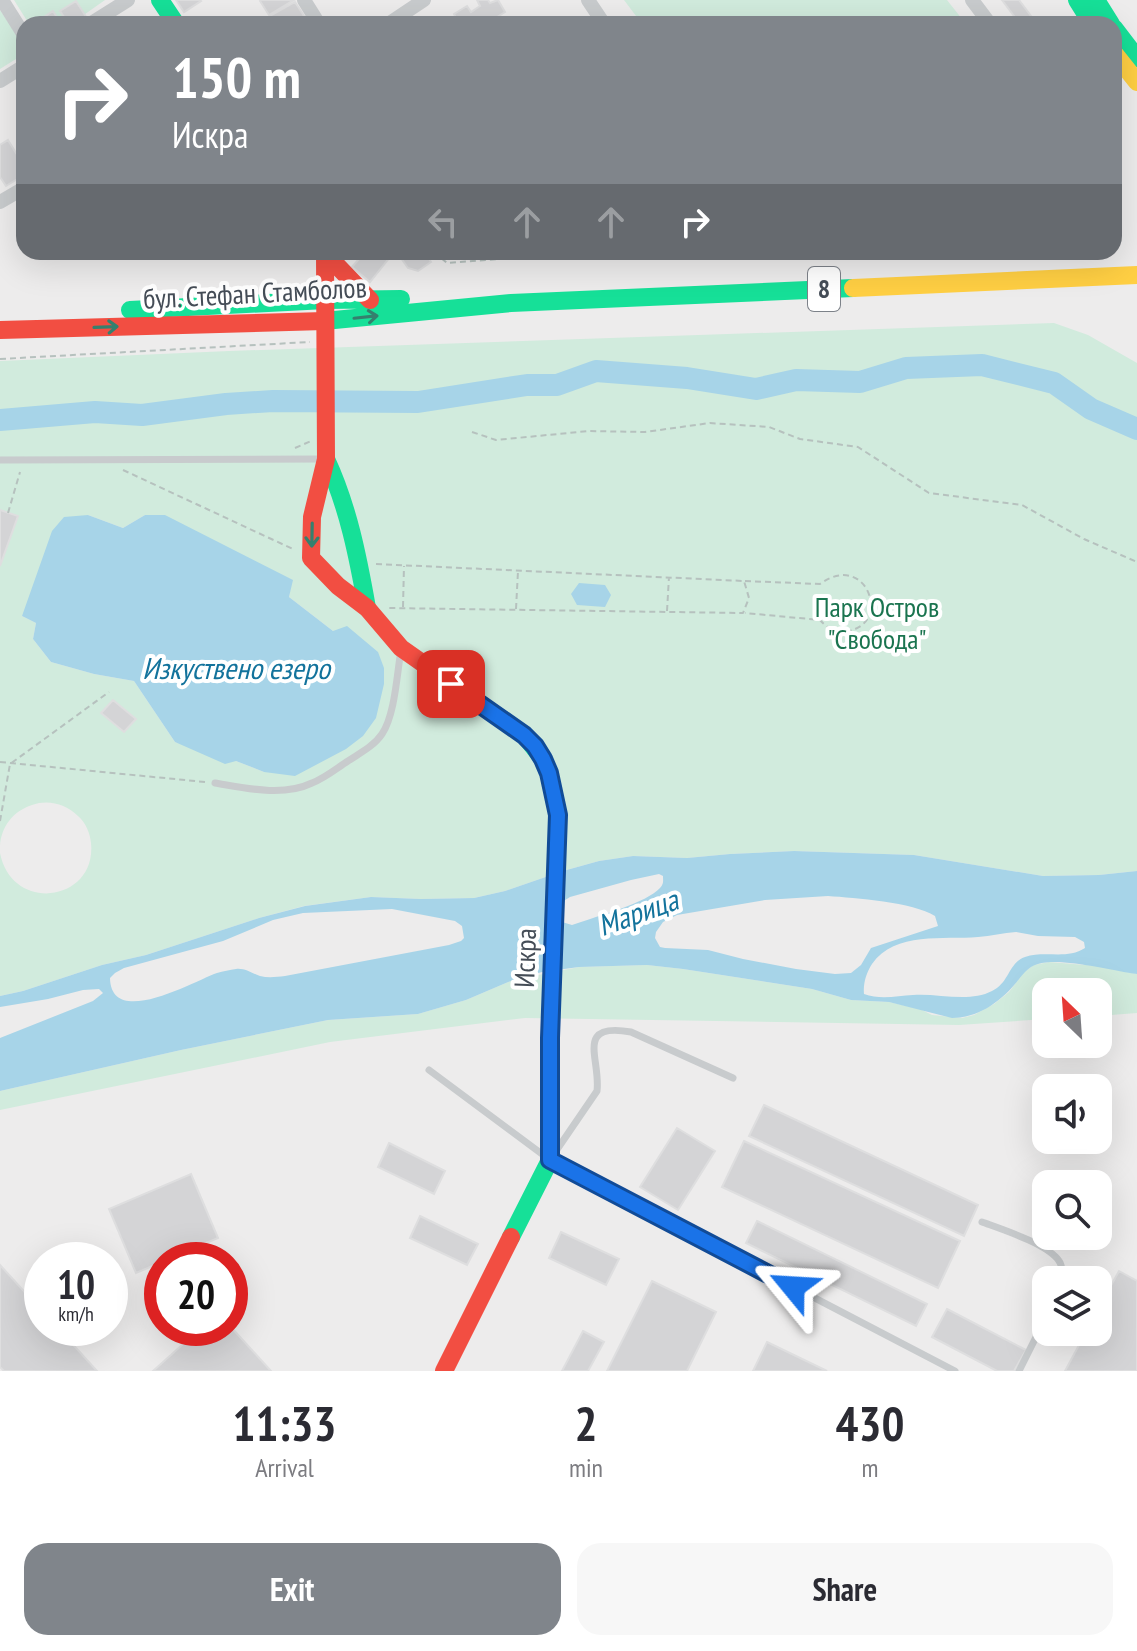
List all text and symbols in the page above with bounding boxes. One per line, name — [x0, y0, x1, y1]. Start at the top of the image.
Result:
text: 150 m — [172, 41, 301, 113]
icon: right — [40, 48, 144, 152]
text: Искра — [172, 111, 248, 158]
icon: left — [421, 200, 465, 244]
icon: ahead — [505, 200, 549, 244]
icon: ahead — [589, 200, 633, 244]
icon: right — [673, 200, 717, 244]
road number: 8 — [808, 267, 840, 311]
street label: бул. Стефан Стамболов — [142, 268, 368, 317]
one-way arrow — [352, 309, 379, 324]
one-way arrow — [92, 319, 119, 335]
one-way arrow — [304, 521, 320, 548]
park label: Парк Остров "Свобода" — [815, 588, 939, 657]
water label: Изкуствено езеро — [142, 648, 332, 687]
pin — [417, 650, 485, 718]
icon: arrive — [429, 662, 473, 706]
water label: Марица — [592, 878, 685, 944]
street label: Искра — [505, 928, 544, 988]
north arrow — [1032, 978, 1112, 1058]
map controls — [1032, 978, 1112, 1346]
button: sound — [1032, 1074, 1112, 1154]
button: search — [1032, 1170, 1112, 1250]
speed limit sign: 20 — [144, 1242, 248, 1346]
position arrow — [751, 1245, 835, 1329]
text: 10 — [57, 1258, 95, 1310]
button: layers — [1032, 1266, 1112, 1346]
text: km/h — [58, 1301, 94, 1327]
text: 11:33 — [233, 1392, 336, 1454]
text: 2 — [575, 1392, 597, 1454]
text: 430 — [836, 1392, 904, 1454]
text: Arrival — [255, 1451, 314, 1484]
text: min — [569, 1451, 603, 1484]
text: m — [862, 1451, 878, 1484]
button: Exit — [24, 1543, 561, 1635]
button: Share — [577, 1543, 1113, 1635]

